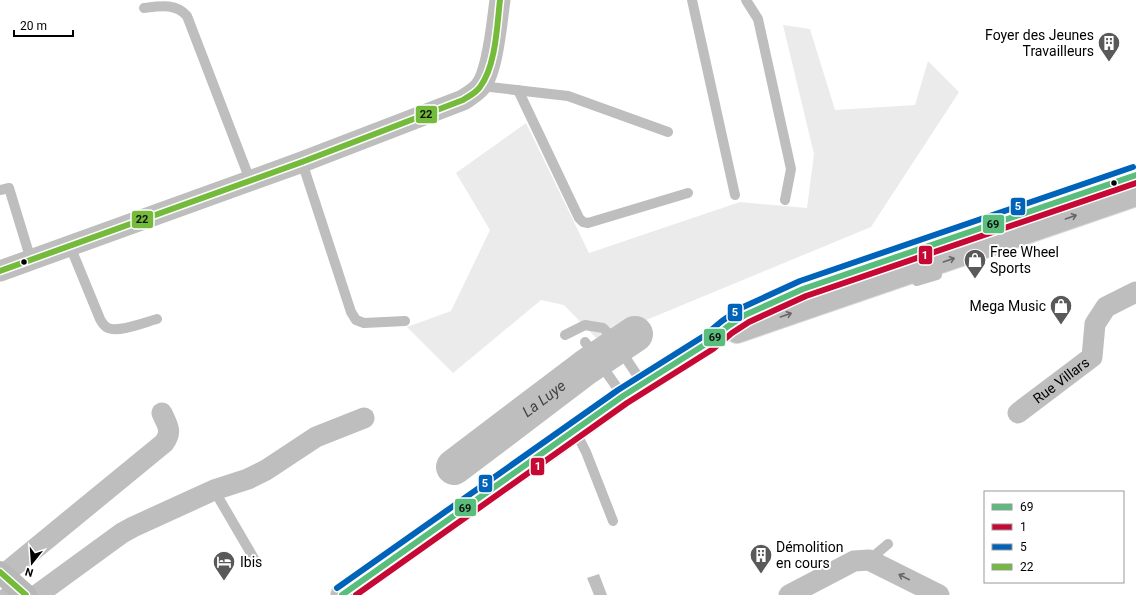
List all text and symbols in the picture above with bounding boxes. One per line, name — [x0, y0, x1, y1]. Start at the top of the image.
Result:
scale bar — [14, 12, 73, 38]
text: 20 m — [20, 19, 47, 33]
place label: Foyer des Jeunes Travailleurs — [985, 27, 1094, 59]
building icon: Foyer des Jeunes Travailleurs — [1096, 30, 1122, 63]
line badge: 22 — [415, 105, 438, 124]
text: 22 — [420, 108, 432, 121]
unlabelled marker — [1109, 178, 1119, 188]
line badge: 5 — [1010, 197, 1026, 216]
text: 5 — [1015, 200, 1021, 213]
line badge: 22 — [131, 210, 154, 229]
text: 22 — [136, 213, 148, 226]
one-way arrow — [1065, 213, 1077, 221]
line badge: 69 — [982, 214, 1005, 234]
text: 69 — [987, 218, 999, 231]
place label: Free Wheel Sports — [990, 244, 1059, 276]
line badge: 1 — [918, 245, 933, 265]
shop icon: Free Wheel Sports — [962, 247, 988, 280]
text: 1 — [922, 249, 928, 262]
one-way arrow — [942, 256, 955, 263]
unlabelled marker — [19, 257, 29, 267]
shop icon: Mega Music — [1048, 293, 1074, 326]
place label: Mega Music — [970, 298, 1046, 314]
line badge: 5 — [727, 303, 743, 322]
text: 5 — [732, 306, 738, 319]
one-way arrow — [779, 311, 791, 319]
line badge: 69 — [703, 328, 726, 347]
text: 69 — [709, 331, 721, 344]
street label: Rue Villars — [1030, 354, 1092, 407]
water label: La Luye — [519, 376, 569, 421]
line badge: 1 — [530, 457, 545, 476]
text: 1 — [535, 460, 541, 473]
line badge: 5 — [478, 474, 493, 493]
text: 5 — [482, 477, 488, 490]
legend — [984, 491, 1124, 583]
line badge: 69 — [454, 498, 477, 517]
text: 69 — [1020, 500, 1034, 514]
text: 69 — [459, 502, 471, 515]
text: 1 — [1020, 520, 1027, 534]
place label: Démolition en cours — [776, 539, 843, 571]
text: 5 — [1020, 540, 1027, 554]
building icon: Démolition en cours — [748, 542, 774, 575]
north arrow — [12, 543, 52, 583]
hotel icon: Ibis — [211, 549, 237, 582]
place label: Ibis — [240, 554, 262, 570]
text: 22 — [1020, 560, 1034, 574]
text: N — [23, 565, 35, 579]
one-way arrow — [899, 573, 911, 580]

